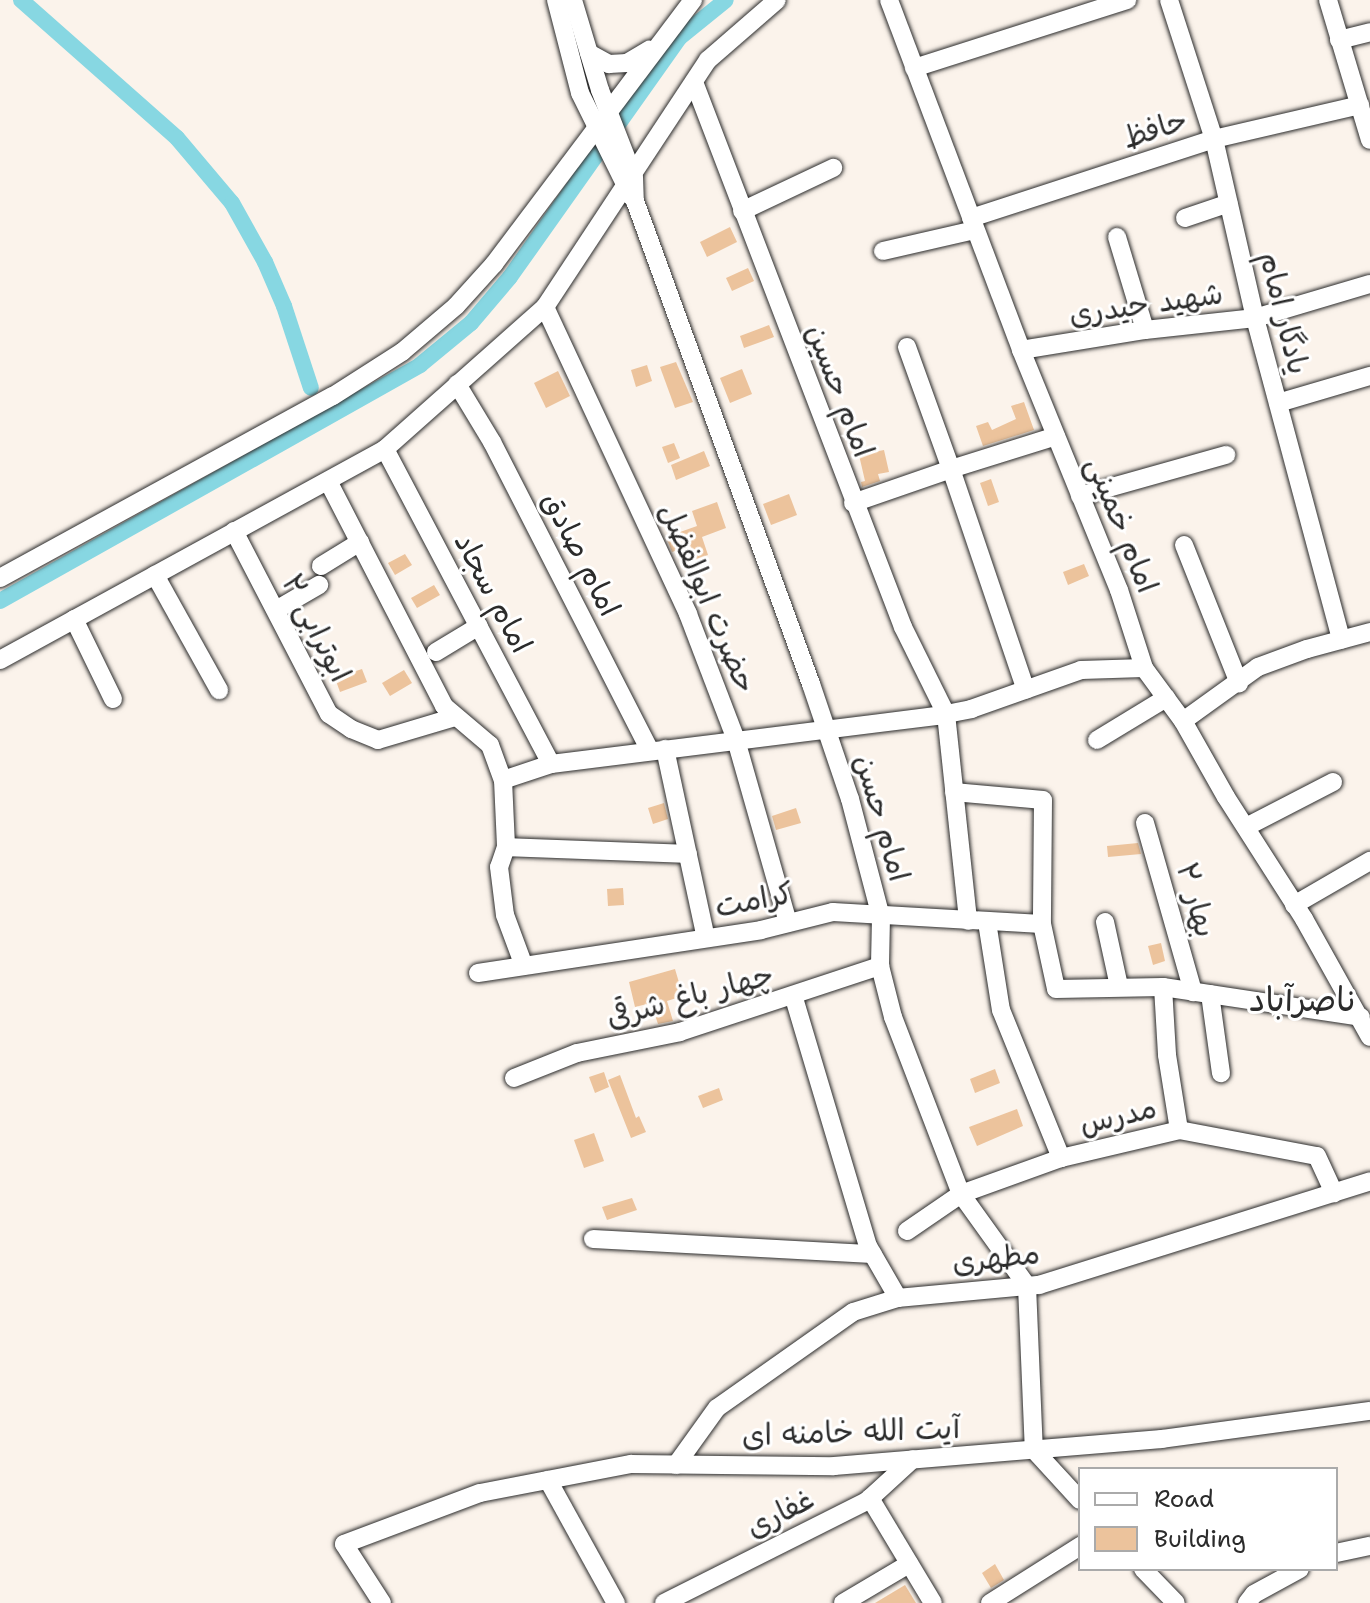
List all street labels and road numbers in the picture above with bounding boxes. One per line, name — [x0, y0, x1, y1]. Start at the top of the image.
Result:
street label: حافظ — [1118, 102, 1192, 156]
street label: یادگار امام — [1251, 248, 1317, 378]
street label: شهید حیدری — [1067, 275, 1225, 333]
street label: امام حسین — [798, 319, 882, 463]
street label: امام خمینی — [1078, 452, 1166, 598]
street label: امام صادق — [534, 486, 628, 622]
street label: حضرت ابوالفضل — [652, 498, 764, 698]
street label: امام سجاد — [446, 527, 540, 659]
street label: ابوترابی ۲ — [274, 568, 358, 688]
street label: امام حسن — [847, 750, 917, 886]
street label: بهار ۲ — [1168, 858, 1224, 942]
street label: کرامت — [712, 875, 796, 925]
street label: چهار باغ شرقی — [602, 956, 778, 1036]
street label: مدرس — [1076, 1090, 1160, 1142]
street label: مطهری — [950, 1235, 1042, 1281]
street label: آیت الله خامنه ای — [741, 1410, 961, 1454]
street label: غفاری — [740, 1481, 820, 1545]

